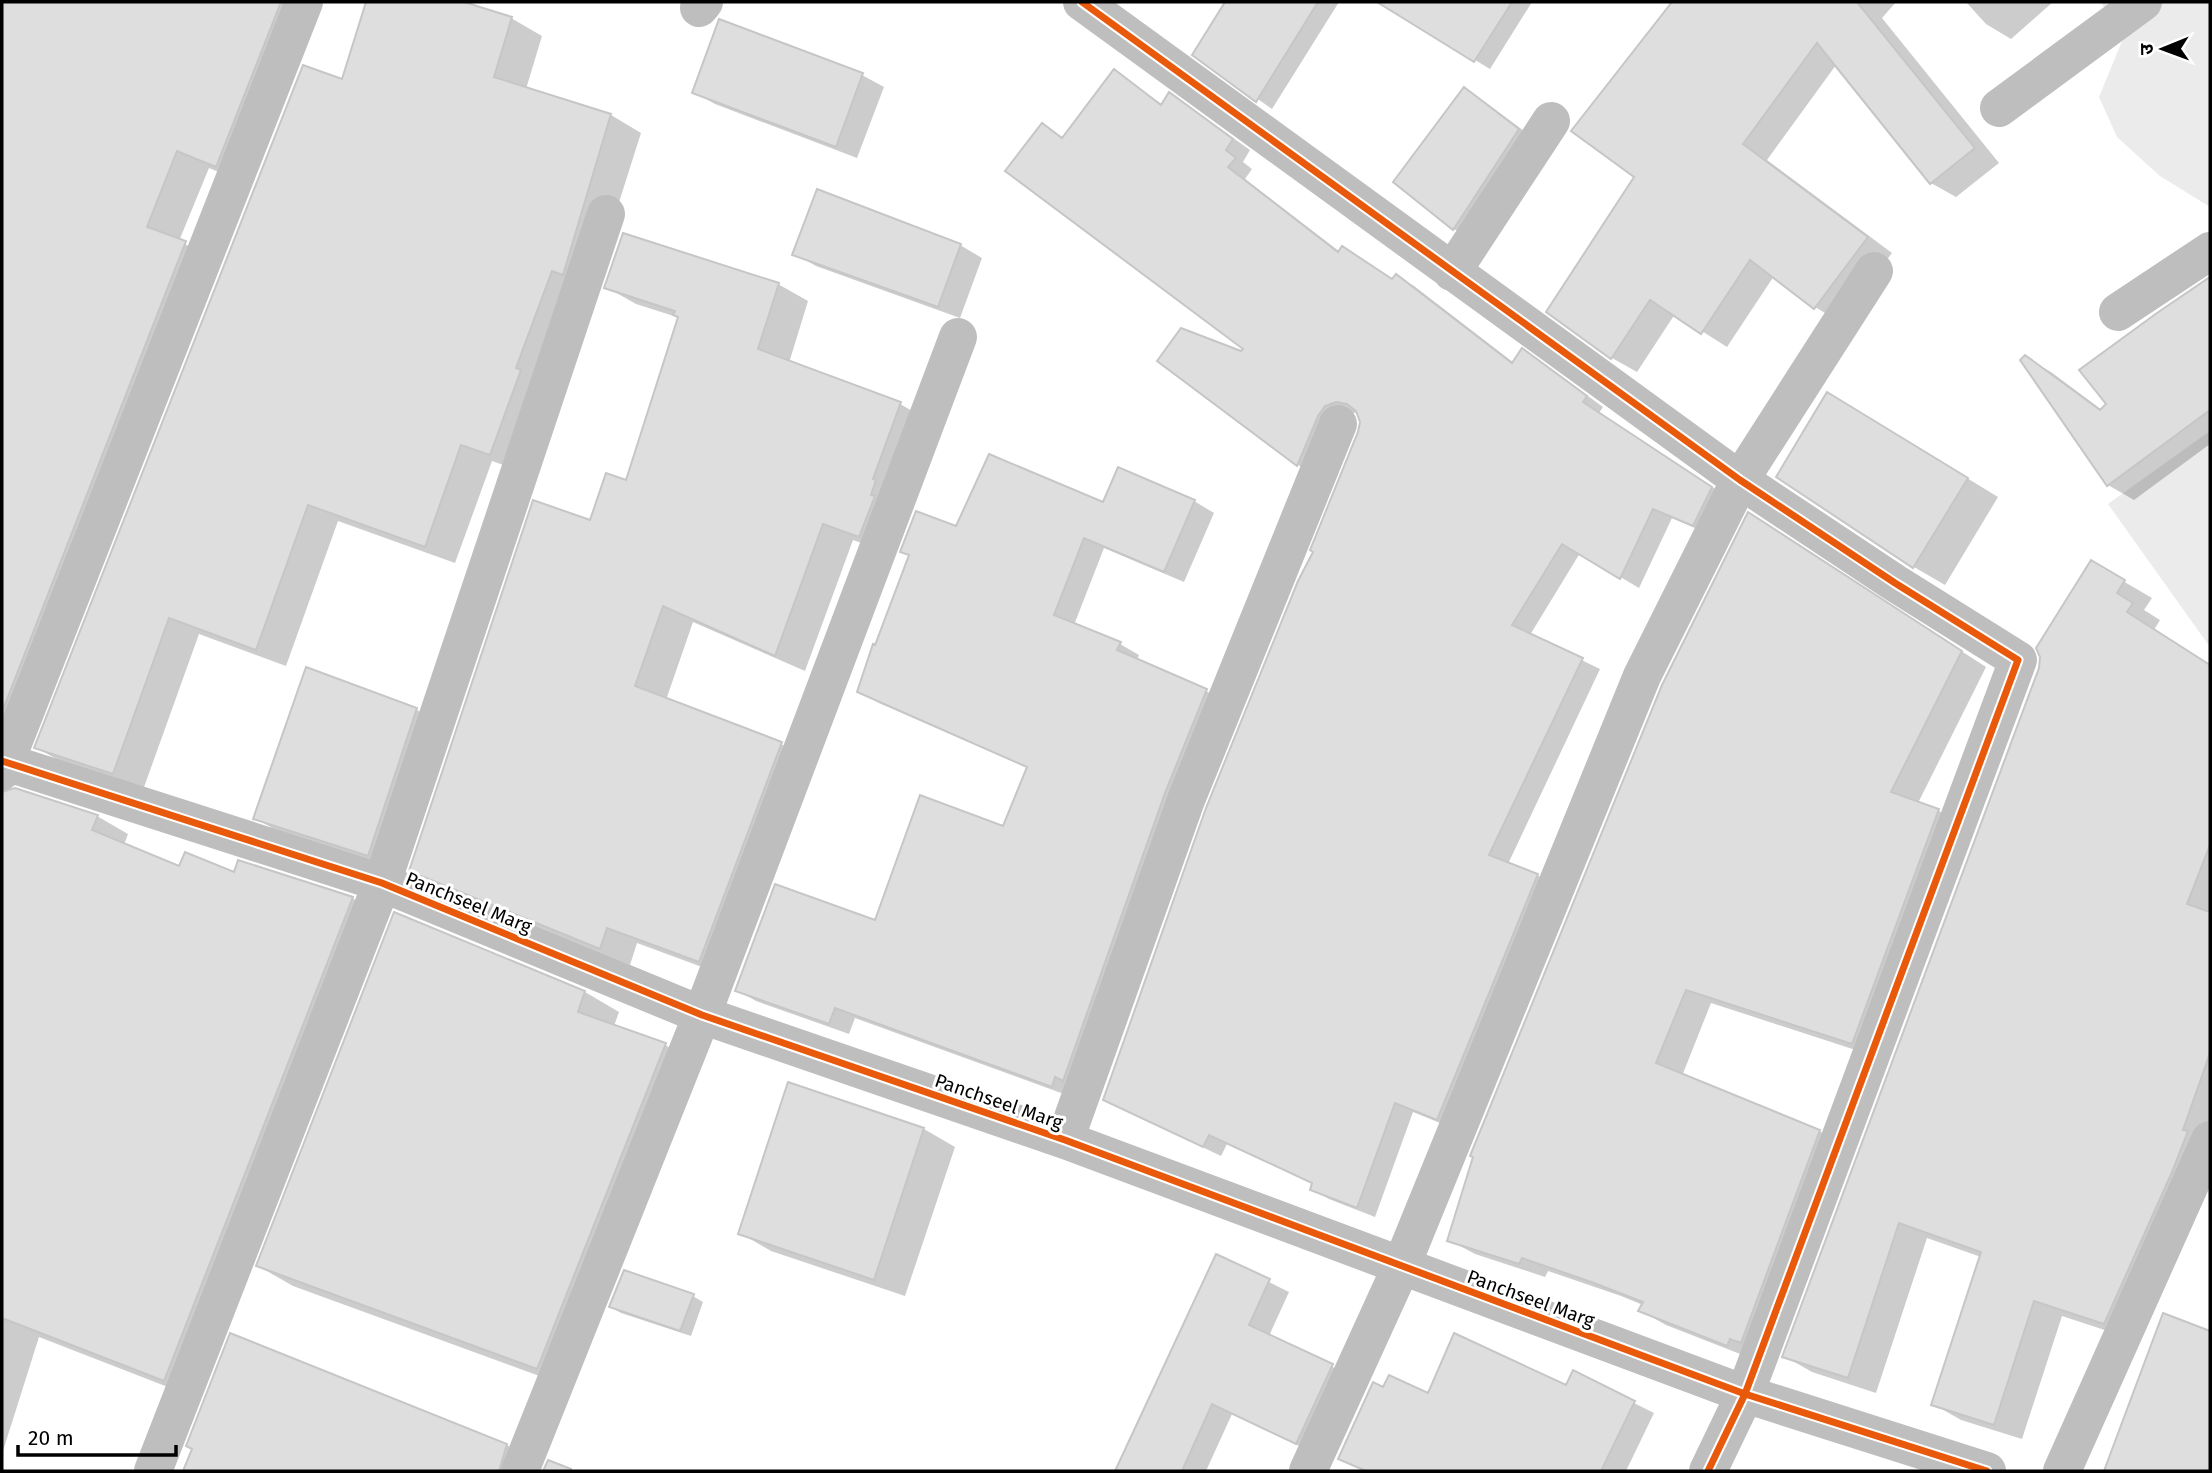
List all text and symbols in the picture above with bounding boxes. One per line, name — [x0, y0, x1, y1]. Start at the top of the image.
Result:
north arrow — [2128, 14, 2198, 84]
text: उ — [2135, 43, 2158, 55]
street label: Panchseel Marg — [402, 867, 535, 938]
street label: Panchseel Marg — [932, 1069, 1066, 1134]
street label: Panchseel Marg — [1464, 1265, 1598, 1332]
scale bar — [18, 1414, 175, 1458]
text: 20 m — [28, 1425, 74, 1451]

